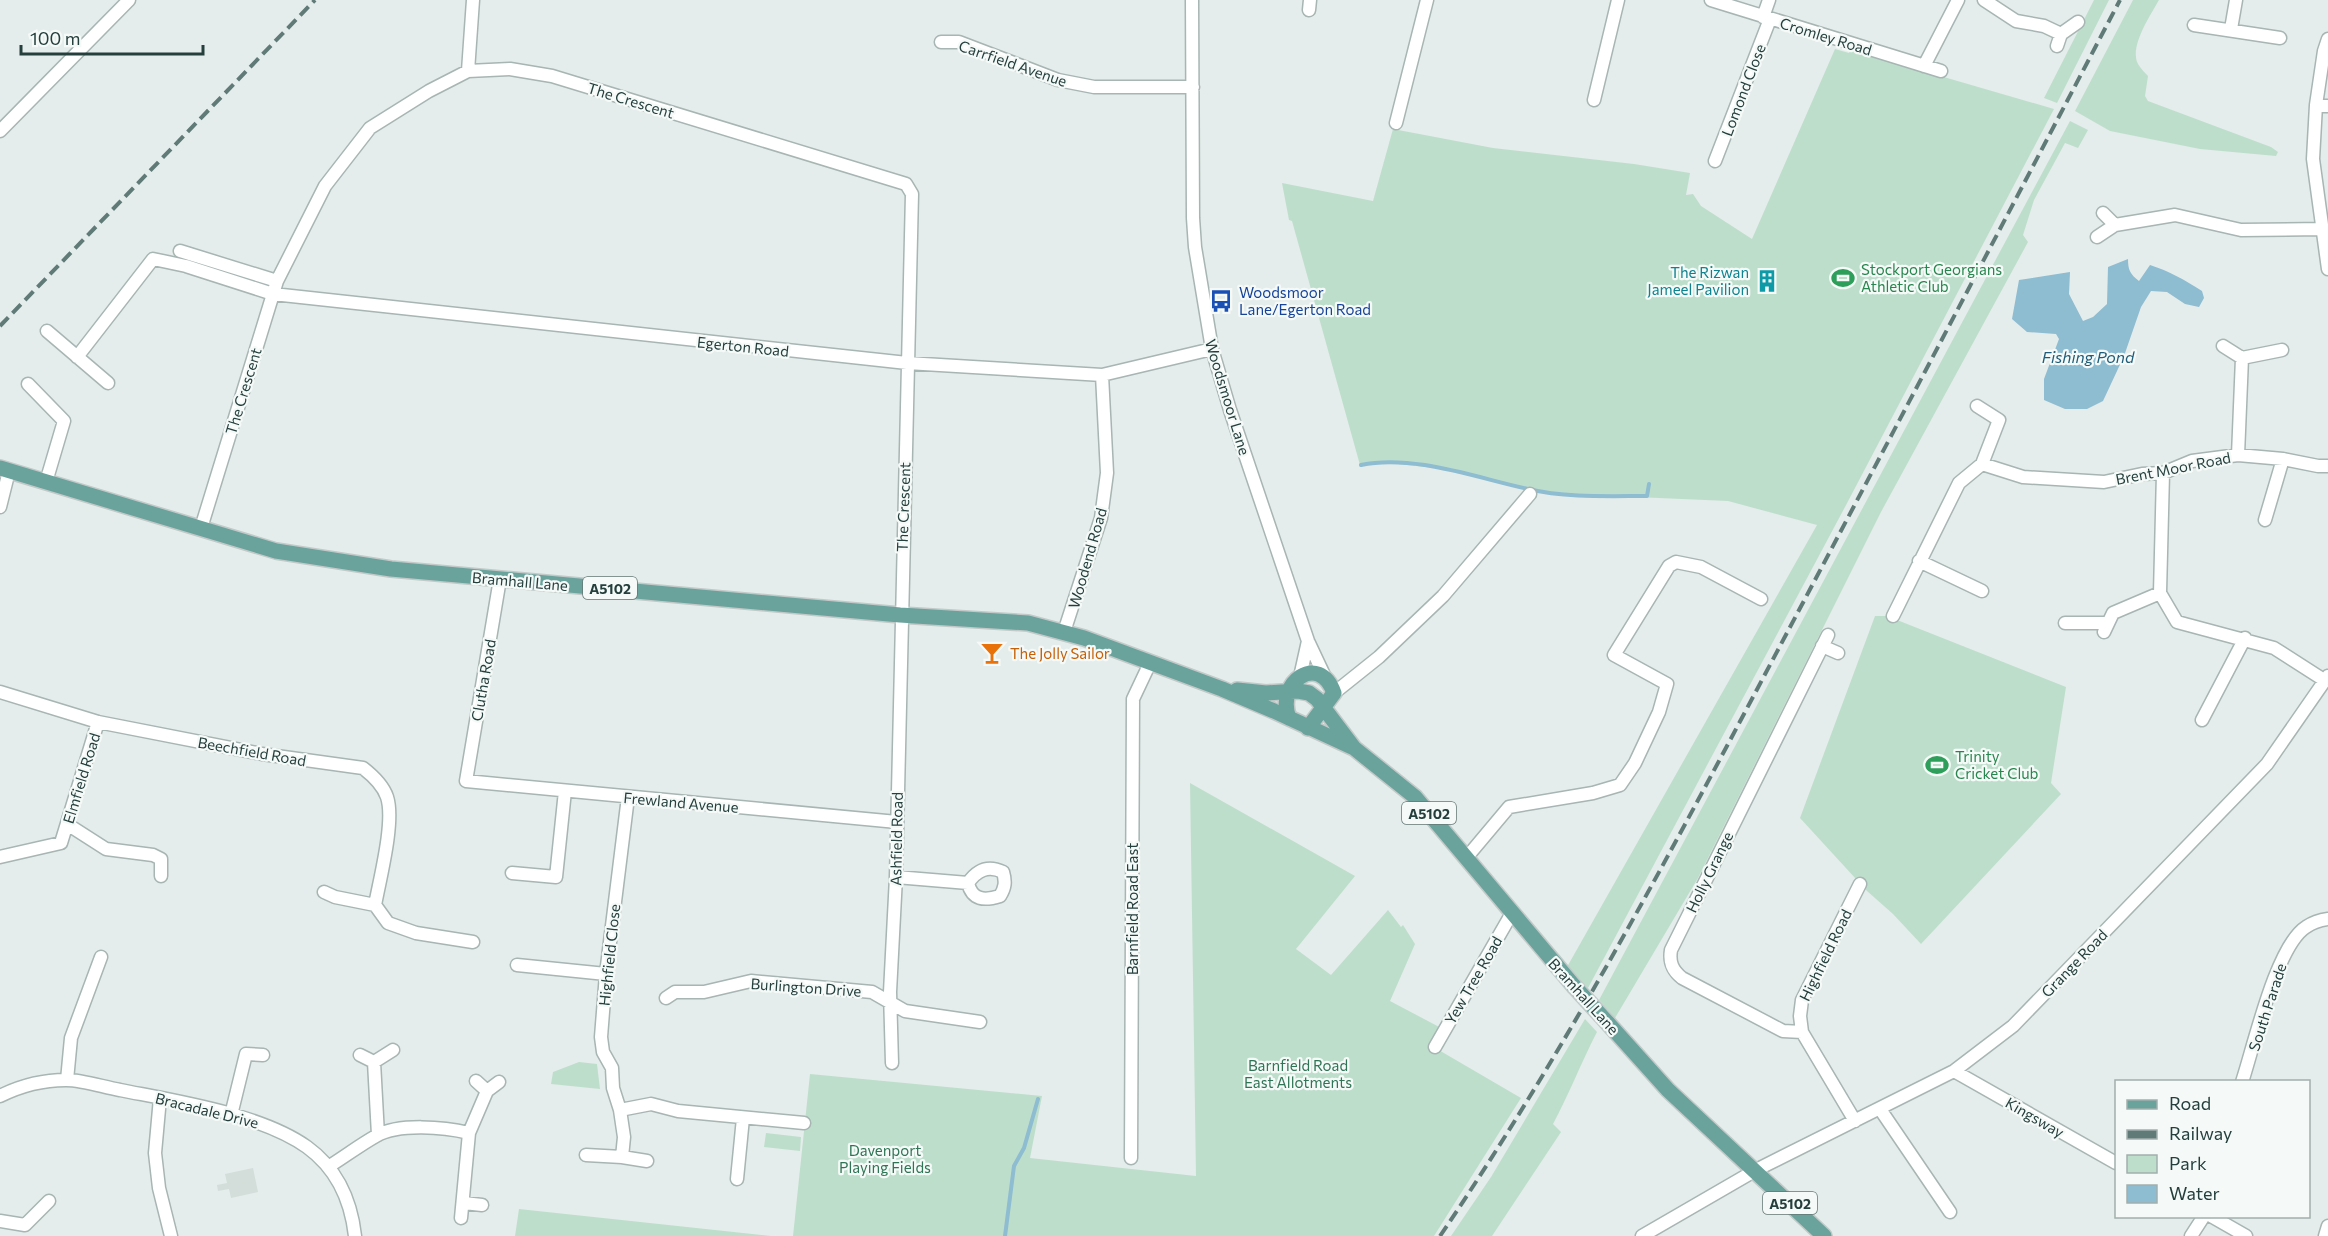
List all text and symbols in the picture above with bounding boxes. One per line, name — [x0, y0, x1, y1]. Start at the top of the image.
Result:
street label: Cromley Road — [1778, 13, 1874, 59]
scale bar — [21, 18, 202, 56]
text: 100 m — [30, 27, 80, 49]
street label: Carrfield Avenue — [957, 36, 1069, 90]
street label: Lomond Close — [1717, 41, 1769, 139]
street label: The Crescent — [585, 78, 677, 122]
place label: Stockport Georgians Athletic Club — [1861, 260, 2002, 295]
place label: The Rizwan Jameel Pavilion — [1647, 263, 1749, 298]
sports icon: Stockport Georgians Athletic Club — [1830, 265, 1856, 291]
building icon: The Rizwan Jameel Pavilion — [1754, 268, 1780, 294]
place label: Woodsmoor Lane/Egerton Road — [1239, 283, 1371, 318]
bus stop icon: Woodsmoor Lane/Egerton Road — [1208, 288, 1234, 314]
street label: Egerton Road — [696, 332, 790, 360]
street label: Woodsmoor Lane — [1202, 337, 1254, 457]
street label: The Crescent — [221, 345, 265, 437]
water label: Fishing Pond — [2042, 347, 2135, 366]
street label: Brent Moor Road — [2114, 448, 2232, 488]
street label: The Crescent — [892, 462, 914, 552]
street label: Woodend Road — [1064, 506, 1110, 610]
street label: Bramhall Lane — [471, 568, 569, 594]
road number: A5102 — [583, 577, 637, 599]
street label: Clutha Road — [467, 638, 499, 722]
bar icon: The Jolly Sailor — [979, 640, 1005, 666]
place label: The Jolly Sailor — [1010, 644, 1110, 662]
street label: Elmfield Road — [59, 730, 103, 826]
street label: Beechfield Road — [196, 733, 308, 769]
place label: Trinity Cricket Club — [1955, 747, 2039, 782]
sports icon: Trinity Cricket Club — [1924, 752, 1950, 778]
street label: Frewland Avenue — [623, 788, 739, 816]
street label: Ashfield Road — [886, 792, 906, 886]
road number: A5102 — [1402, 802, 1456, 824]
street label: Holly Grange — [1682, 829, 1736, 915]
street label: Barnfield Road East — [1123, 843, 1141, 975]
street label: Highfield Close — [595, 903, 623, 1007]
street label: Highfield Road — [1795, 906, 1855, 1004]
street label: Grange Road — [2037, 925, 2111, 1001]
street label: Yew Tree Road — [1441, 933, 1505, 1027]
street label: Bramhall Lane — [1545, 954, 1623, 1038]
street label: South Parade — [2244, 961, 2290, 1053]
street label: Burlington Drive — [750, 974, 862, 1000]
park label: Barnfield Road East Allotments — [1244, 1056, 1352, 1091]
legend — [2115, 1080, 2310, 1218]
street label: Bracadale Drive — [153, 1088, 261, 1132]
text: Road — [2169, 1092, 2211, 1114]
street label: Kingsway — [2003, 1093, 2068, 1141]
text: Railway — [2169, 1122, 2232, 1144]
park label: Davenport Playing Fields — [839, 1141, 931, 1176]
text: Park — [2169, 1152, 2207, 1174]
text: Water — [2169, 1182, 2220, 1204]
road number: A5102 — [1763, 1192, 1817, 1214]

